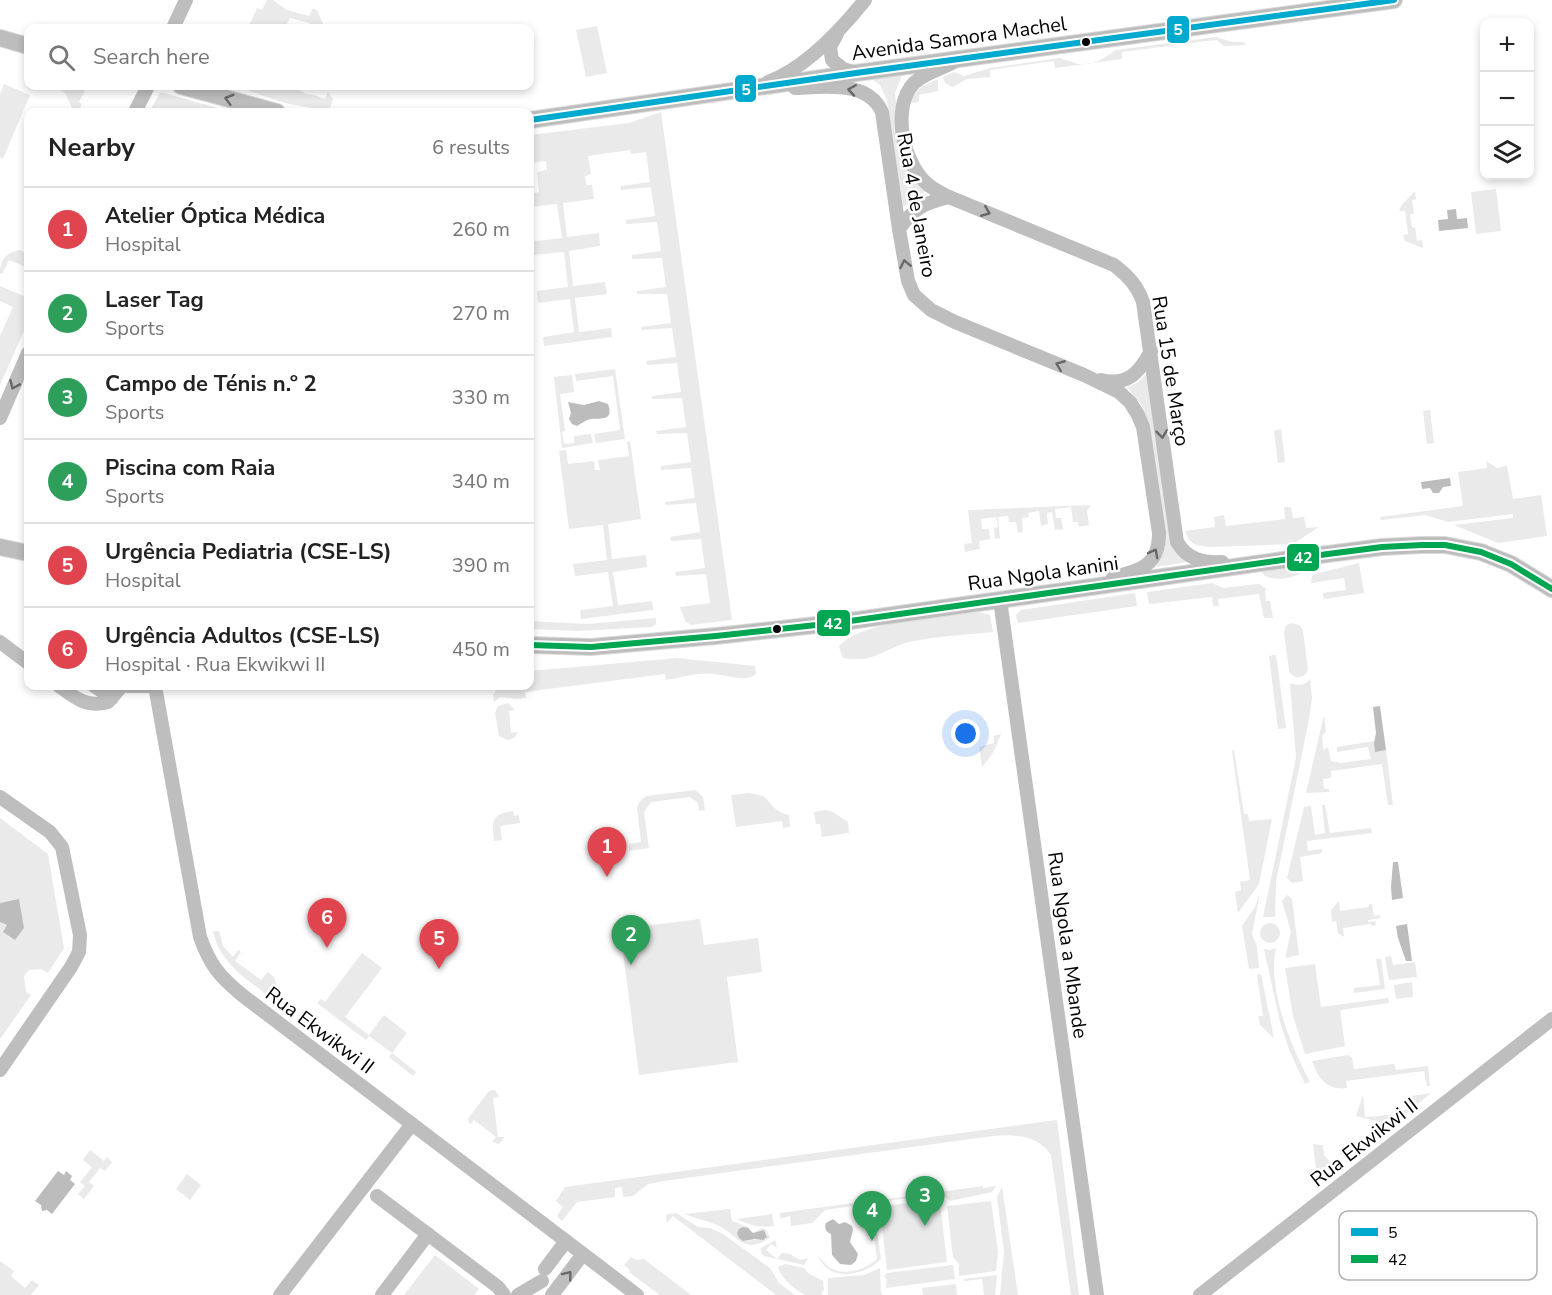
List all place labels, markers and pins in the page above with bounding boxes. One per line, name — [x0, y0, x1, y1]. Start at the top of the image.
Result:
unlabelled marker — [1080, 36, 1092, 48]
unlabelled marker — [771, 623, 783, 635]
pin: 1 — [588, 828, 626, 877]
pin: 6 — [308, 898, 346, 948]
pin: 2 — [612, 916, 650, 965]
pin: 5 — [420, 920, 458, 969]
pin: 3 — [906, 1176, 944, 1226]
pin: 4 — [852, 1192, 892, 1241]

